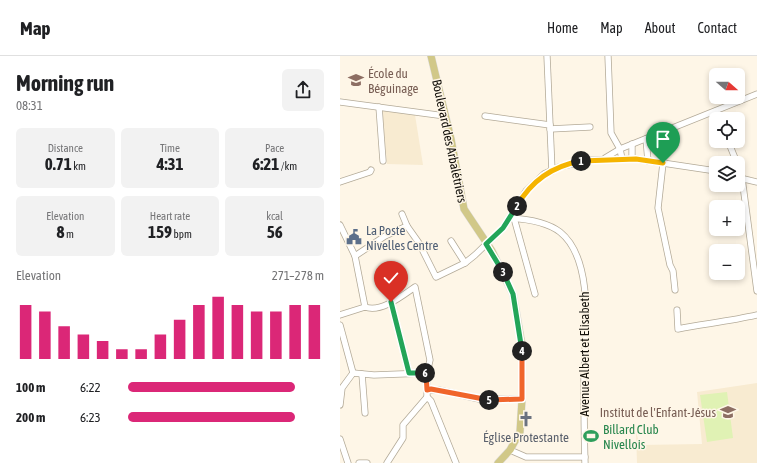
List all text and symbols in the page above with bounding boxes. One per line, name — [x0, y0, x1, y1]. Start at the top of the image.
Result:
text: Map — [20, 17, 51, 39]
text: Home — [547, 20, 578, 36]
text: Map — [600, 20, 623, 36]
text: About — [645, 20, 676, 36]
text: Contact — [698, 20, 737, 36]
place label: École du Béguinage — [368, 66, 419, 96]
north arrow — [709, 68, 745, 104]
map controls — [709, 68, 745, 280]
button: share — [282, 69, 324, 111]
text: Morning run — [16, 70, 114, 96]
school or university icon: École du Béguinage — [347, 71, 365, 89]
street label: Boulevard des Arbalétriers — [429, 78, 470, 205]
text: 08:31 — [16, 98, 43, 113]
button: locate — [709, 112, 745, 148]
pin — [646, 122, 680, 163]
icon: arrive — [652, 128, 674, 150]
text: Distance — [48, 142, 83, 154]
text: Time — [160, 142, 180, 154]
text: Pace — [265, 142, 284, 154]
pin: 1 — [571, 151, 591, 171]
text: 0.71 — [45, 154, 72, 174]
text: 4:31 — [156, 154, 183, 174]
text: 6:21 — [252, 154, 279, 174]
text: 1 — [578, 155, 584, 167]
button: layers — [709, 156, 745, 192]
text: km — [72, 160, 86, 172]
text: /km — [279, 160, 297, 172]
pin: 2 — [507, 196, 527, 216]
text: 2 — [514, 200, 520, 212]
button: + — [709, 200, 745, 236]
text: Elevation — [46, 210, 84, 222]
text: Heart rate — [150, 210, 190, 222]
text: kcal — [266, 210, 283, 222]
text: 8 — [57, 222, 65, 242]
text: 159 — [148, 222, 172, 242]
text: 56 — [267, 222, 283, 242]
place label: La Poste Nivelles Centre — [366, 223, 438, 253]
text: m — [65, 228, 74, 240]
text: bpm — [172, 228, 192, 240]
public building icon: La Poste Nivelles Centre — [345, 228, 363, 246]
button: − — [709, 244, 745, 280]
pin — [374, 261, 408, 302]
pin: 3 — [493, 262, 513, 282]
text: 3 — [500, 266, 506, 278]
icon: check — [380, 267, 402, 289]
text: Elevation — [16, 268, 61, 283]
text: 271–278 m — [272, 268, 324, 283]
street label: Avenue Albert et Elisabeth — [577, 291, 592, 417]
pin: 4 — [512, 341, 532, 361]
text: 4 — [519, 345, 525, 357]
pin: 6 — [415, 363, 435, 383]
text: 6 — [422, 367, 428, 379]
text: 100 m — [16, 380, 45, 395]
text: 6:22 — [80, 380, 101, 395]
pin: 5 — [479, 390, 499, 410]
text: 5 — [486, 394, 492, 406]
school or university icon: Institut de l'Enfant-Jésus — [719, 403, 737, 421]
place label: Institut de l'Enfant-Jésus — [600, 405, 716, 420]
text: 200 m — [16, 410, 45, 425]
text: 6:23 — [80, 410, 101, 425]
church icon: Église Protestante — [517, 410, 535, 428]
place label: Billard Club Nivellois — [603, 422, 659, 452]
sports icon: Billard Club Nivellois — [582, 427, 600, 445]
place label: Église Protestante — [483, 430, 569, 445]

